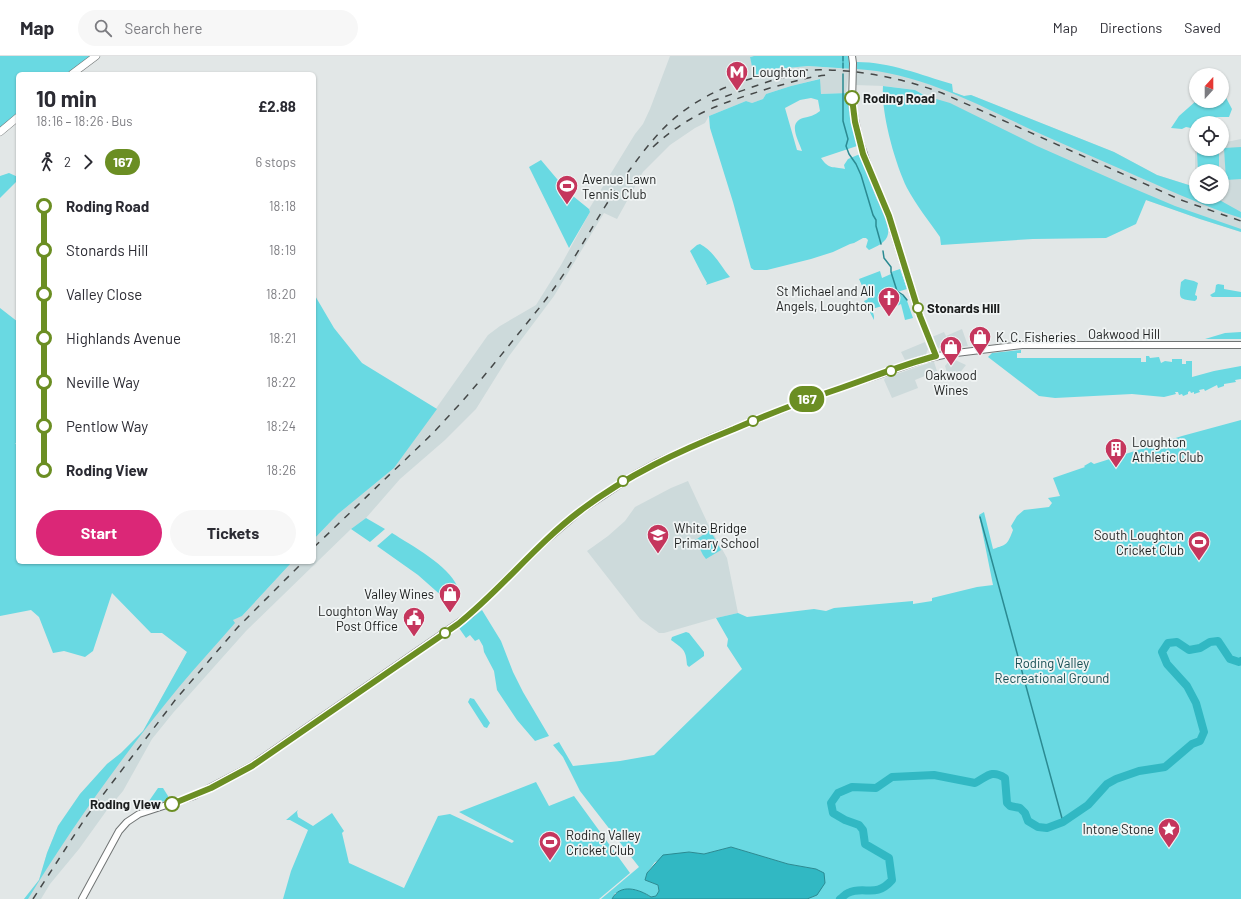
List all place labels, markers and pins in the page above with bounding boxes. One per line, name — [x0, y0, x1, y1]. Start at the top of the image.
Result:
metro station icon: Loughton — [724, 59, 750, 92]
place label: Loughton — [752, 64, 806, 80]
marker: Roding Road — [844, 90, 860, 106]
place label: Roding Road — [863, 90, 935, 106]
place label: Avenue Lawn Tennis Club — [582, 171, 656, 202]
sports icon: Avenue Lawn Tennis Club — [554, 173, 580, 206]
place label: St Michael and All Angels, Loughton — [776, 283, 874, 314]
church icon: St Michael and All Angels, Loughton — [876, 285, 902, 318]
place label: Stonards Hill — [927, 300, 1000, 316]
marker: Stonards Hill — [912, 302, 924, 314]
shop icon: K. C. Fisheries — [967, 324, 993, 357]
place label: K. C. Fisheries — [996, 329, 1076, 345]
shop icon: Oakwood Wines — [938, 334, 964, 367]
unlabelled marker — [885, 365, 897, 377]
place label: Oakwood Wines — [925, 367, 977, 398]
unlabelled marker — [747, 415, 759, 427]
place label: Loughton Athletic Club — [1132, 434, 1204, 465]
building icon: Loughton Athletic Club — [1103, 436, 1129, 469]
unlabelled marker — [617, 475, 629, 487]
place label: White Bridge Primary School — [674, 520, 759, 551]
school or university icon: White Bridge Primary School — [645, 522, 671, 555]
place label: South Loughton Cricket Club — [1094, 527, 1184, 558]
sports icon: South Loughton Cricket Club — [1186, 529, 1212, 562]
shop icon: Valley Wines — [437, 581, 463, 614]
place label: Valley Wines — [364, 586, 434, 602]
place label: Loughton Way Post Office — [318, 603, 398, 634]
public building icon: Loughton Way Post Office — [401, 605, 427, 638]
unlabelled marker — [439, 627, 451, 639]
place label: Roding View — [90, 796, 161, 812]
marker: Roding View — [164, 796, 180, 812]
place icon: Intone Stone — [1156, 816, 1182, 849]
place label: Intone Stone — [1082, 821, 1154, 837]
place label: Roding Valley Cricket Club — [566, 827, 640, 858]
sports icon: Roding Valley Cricket Club — [537, 829, 563, 862]

